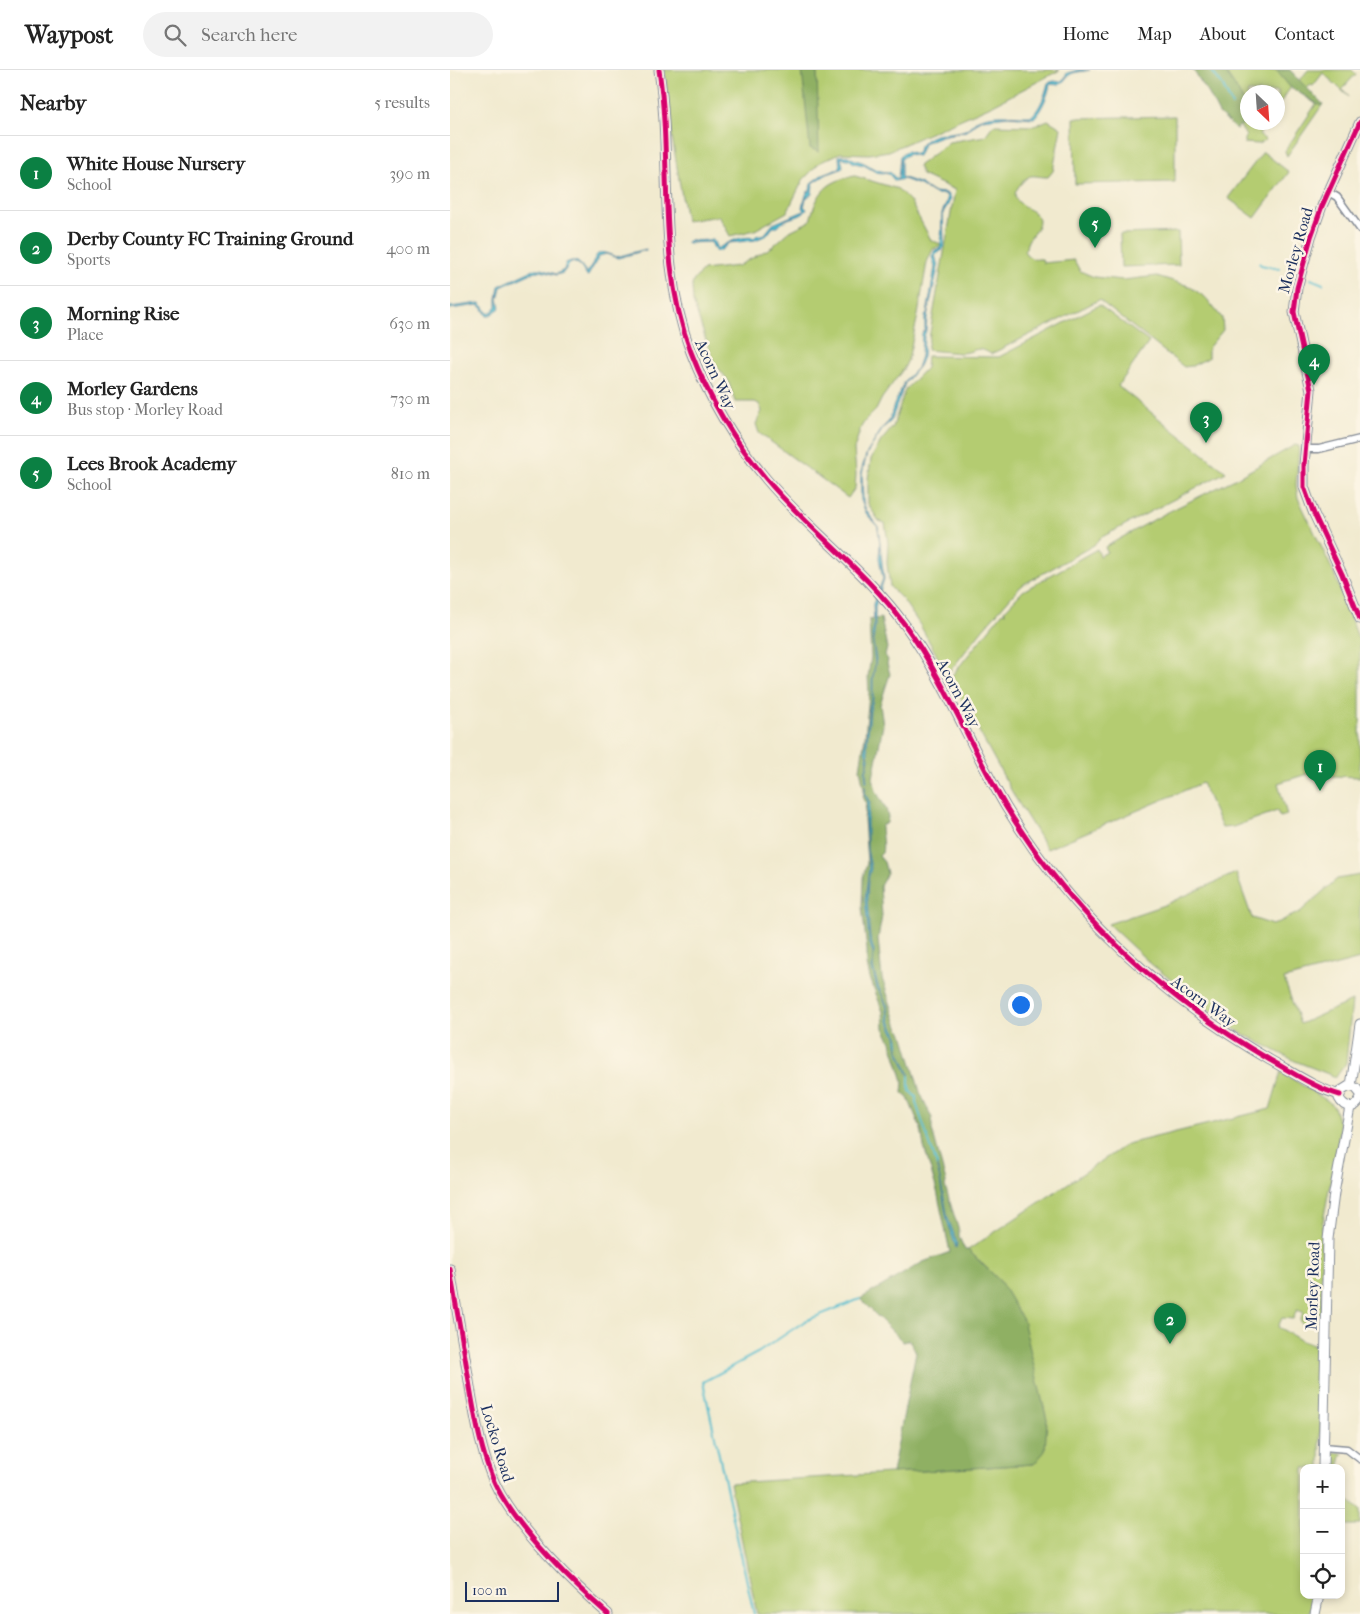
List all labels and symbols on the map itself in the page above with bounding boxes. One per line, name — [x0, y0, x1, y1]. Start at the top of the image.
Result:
north arrow — [1240, 85, 1285, 130]
street label: Morley Road — [1274, 205, 1317, 295]
pin: 5 — [1079, 207, 1111, 248]
street label: Acorn Way — [691, 335, 740, 413]
pin: 4 — [1298, 344, 1330, 385]
pin: 3 — [1190, 402, 1222, 443]
street label: Acorn Way — [932, 655, 985, 731]
pin: 1 — [1304, 750, 1336, 791]
street label: Acorn Way — [1167, 971, 1240, 1031]
your location — [1008, 992, 1034, 1018]
street label: Morley Road — [1301, 1241, 1324, 1331]
pin: 2 — [1154, 1303, 1186, 1344]
street label: Locko Road — [477, 1402, 518, 1484]
scale bar — [465, 1579, 559, 1602]

